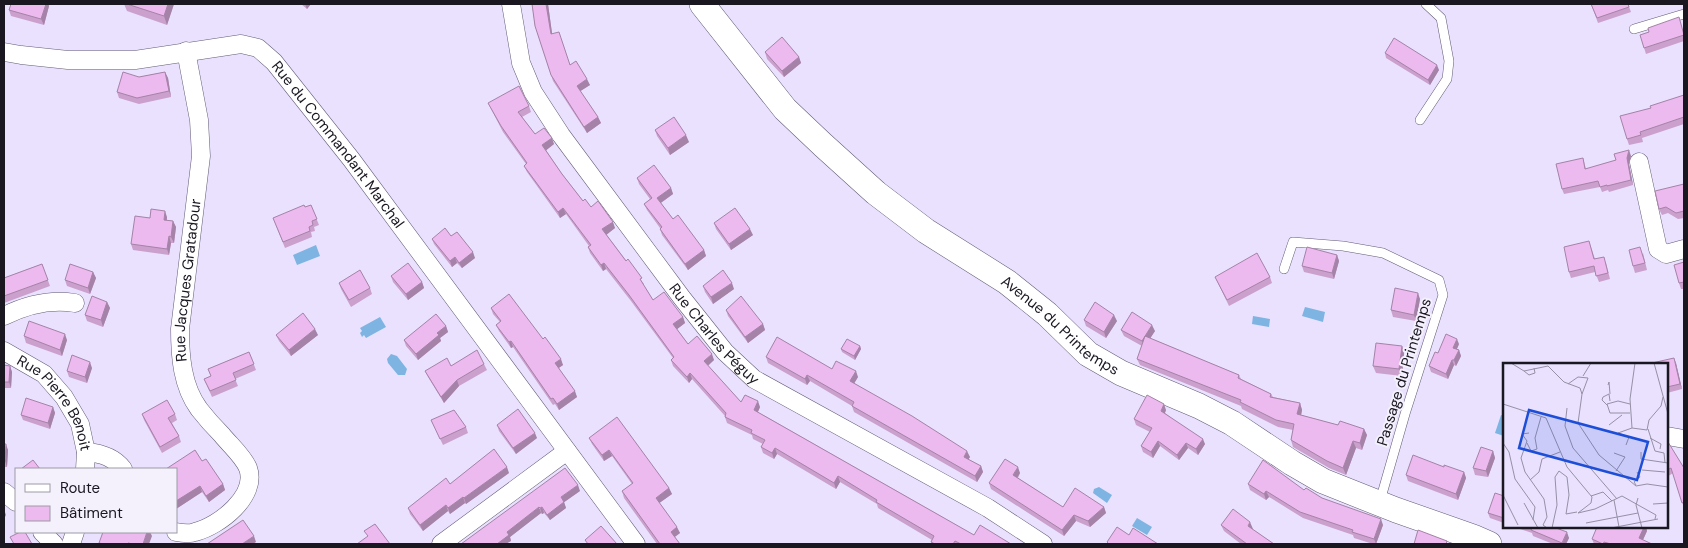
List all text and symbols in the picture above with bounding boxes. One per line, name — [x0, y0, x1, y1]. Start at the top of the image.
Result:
street label: Rue du Commandant Marchal — [267, 57, 409, 232]
street label: Rue Jacques Gratadour — [170, 197, 206, 363]
street label: Avenue du Printemps — [997, 271, 1123, 380]
street label: Rue Charles Péguy — [664, 279, 764, 390]
street label: Passage du Printemps — [1372, 296, 1436, 448]
street label: Rue Pierre Benoit — [13, 351, 96, 453]
inset map — [1503, 363, 1668, 528]
legend — [15, 468, 178, 533]
text: Route — [60, 478, 100, 498]
text: Bâtiment — [60, 503, 123, 523]

